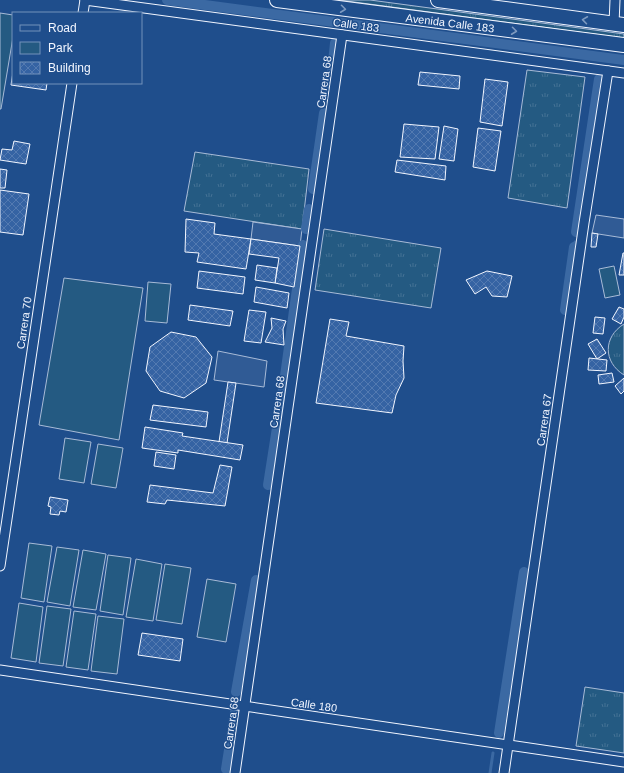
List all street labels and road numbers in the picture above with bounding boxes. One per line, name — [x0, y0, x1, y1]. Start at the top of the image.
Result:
street label: Avenida Calle 183 — [405, 12, 495, 34]
street label: Calle 183 — [332, 16, 380, 34]
street label: Carrera 68 — [314, 55, 334, 109]
street label: Carrera 70 — [14, 296, 34, 350]
street label: Carrera 68 — [267, 375, 287, 429]
street label: Carrera 67 — [534, 393, 554, 447]
street label: Carrera 68 — [221, 696, 241, 750]
street label: Calle 180 — [290, 696, 338, 714]

